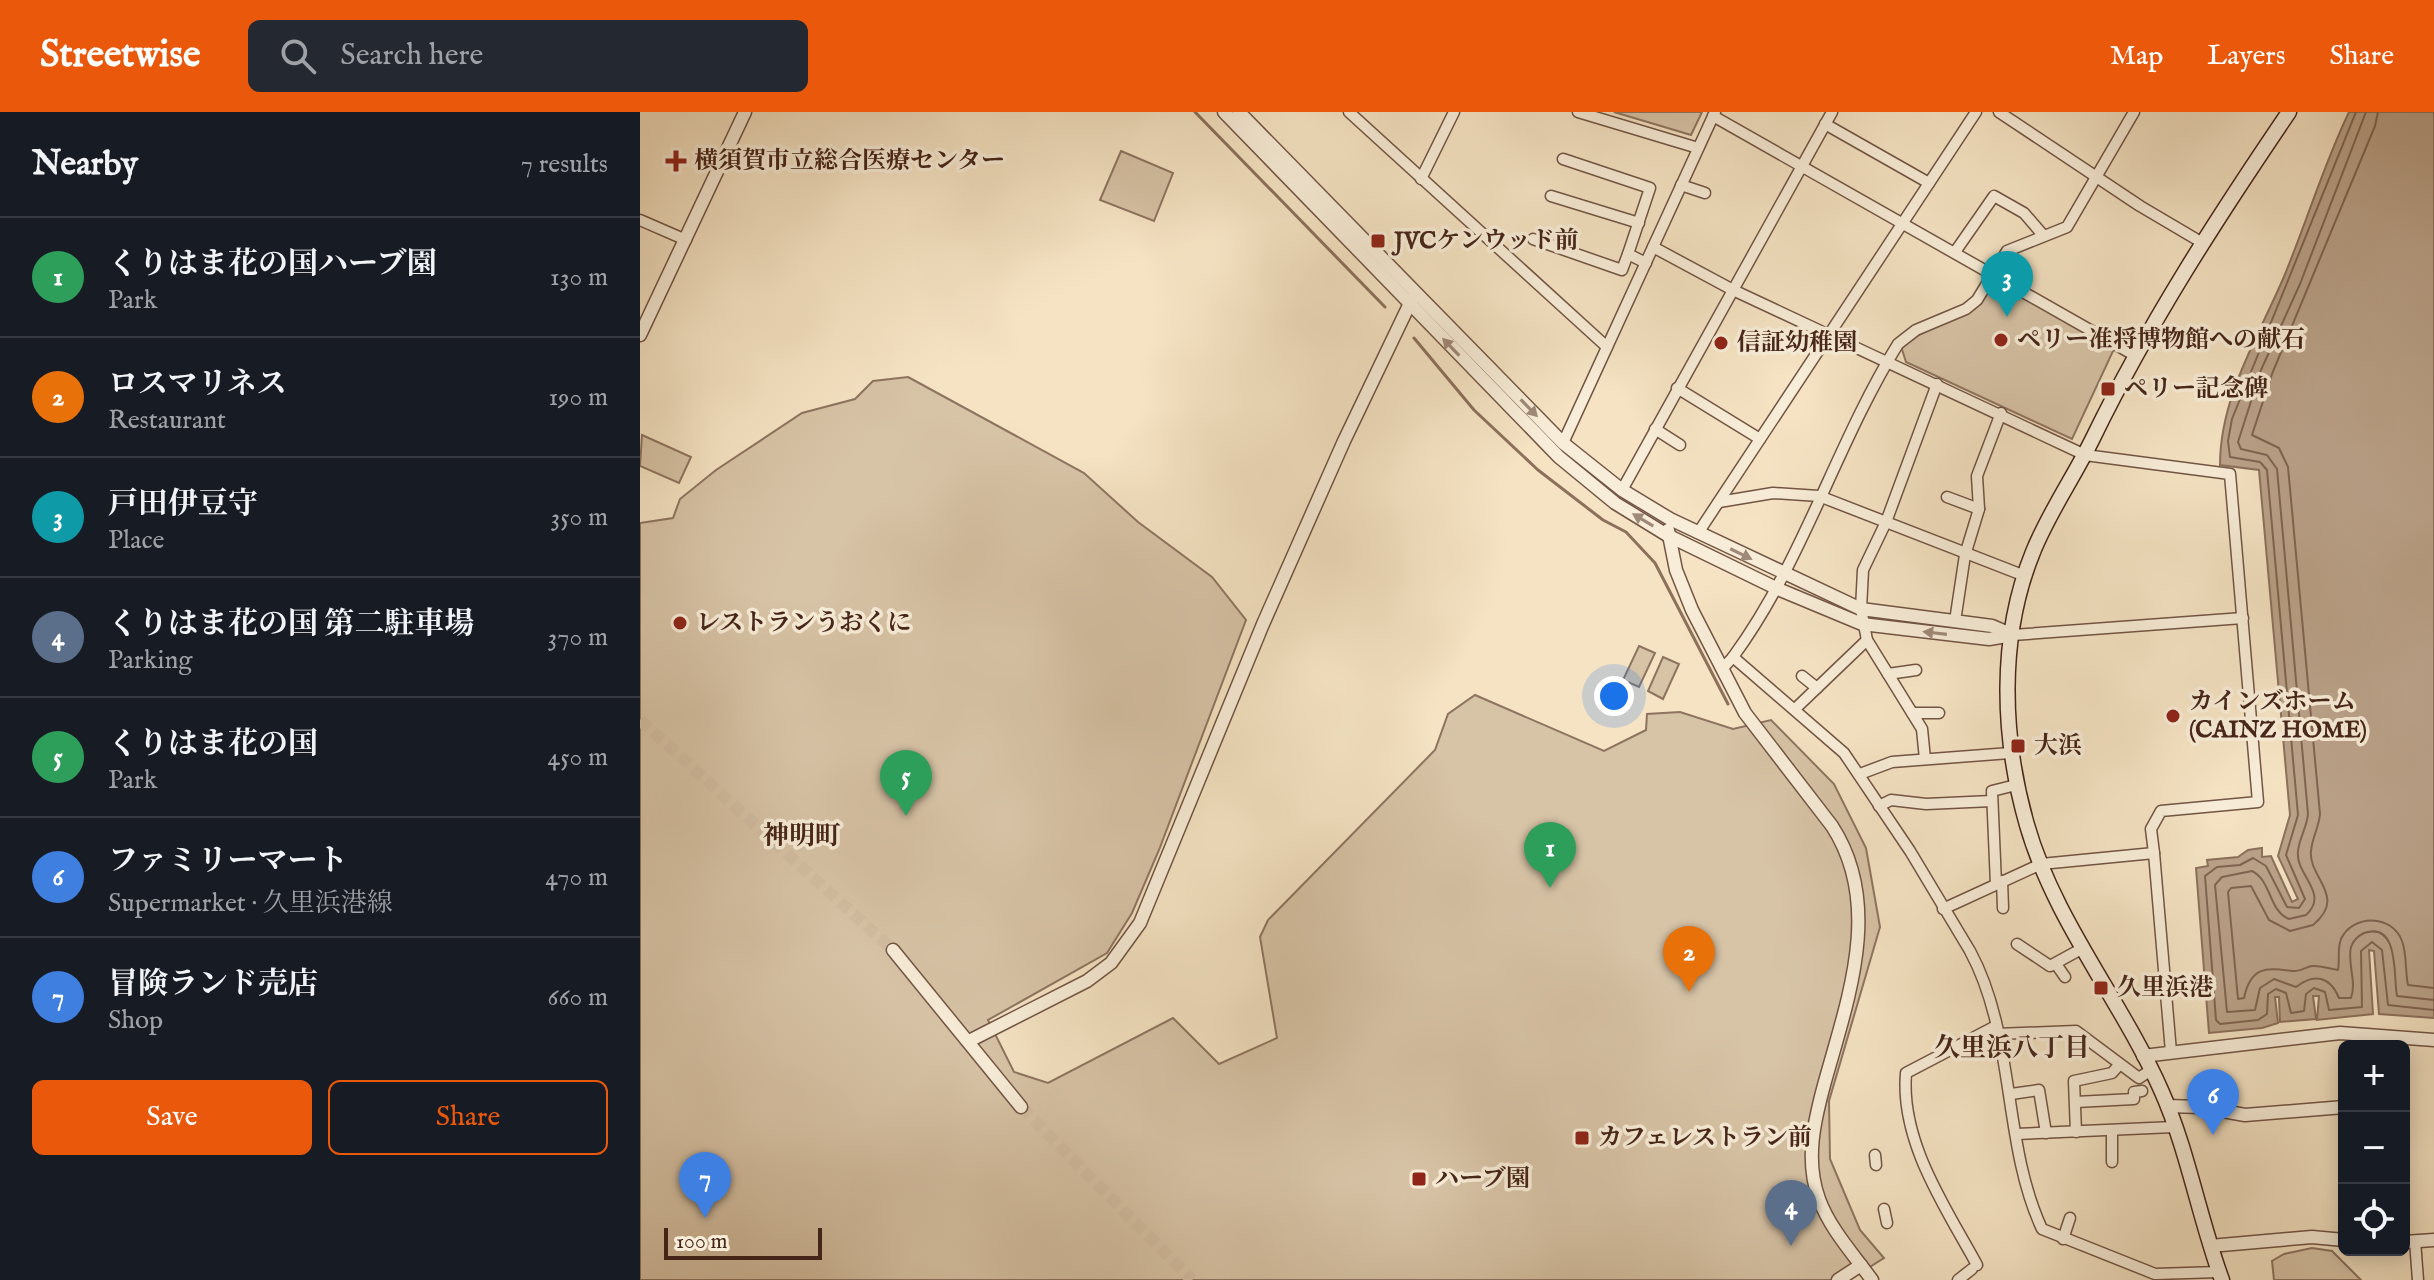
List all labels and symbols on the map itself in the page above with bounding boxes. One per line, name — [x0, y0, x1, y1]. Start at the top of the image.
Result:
place label: 横須賀市立総合医療センター — [694, 146, 1005, 177]
marker: 横須賀市立総合医療センター — [665, 150, 687, 172]
place label: JVCケンウッド前 — [1391, 226, 1579, 257]
marker: JVCケンウッド前 — [1369, 232, 1387, 250]
pin: 3 — [1981, 251, 2033, 317]
place label: ペリー准将博物館への献石 — [2017, 325, 2305, 356]
place label: 信証幼稚園 — [1737, 328, 1857, 359]
marker: ペリー准将博物館への献石 — [1992, 331, 2010, 349]
marker: 信証幼稚園 — [1712, 334, 1730, 352]
one-way arrow — [1442, 338, 1461, 357]
place label: ペリー記念碑 — [2124, 374, 2268, 405]
marker: ペリー記念碑 — [2099, 380, 2117, 398]
one-way arrow — [1519, 398, 1538, 417]
one-way arrow — [1632, 513, 1654, 527]
one-way arrow — [1730, 547, 1753, 561]
place label: レストランうおくに — [696, 608, 911, 639]
marker: レストランうおくに — [671, 614, 689, 632]
one-way arrow — [1922, 626, 1947, 639]
your location — [1594, 676, 1634, 716]
place label: カインズホーム (CAINZ HOME) — [2189, 687, 2367, 746]
marker: カインズホーム (CAINZ HOME) — [2164, 707, 2182, 725]
place label: 大浜 — [2034, 731, 2082, 762]
marker: 大浜 — [2009, 737, 2027, 755]
pin: 5 — [880, 750, 932, 816]
district label: 神明町 — [763, 820, 841, 853]
pin: 1 — [1524, 822, 1576, 888]
pin: 2 — [1663, 926, 1715, 992]
place label: 久里浜港 — [2117, 973, 2213, 1004]
marker: 久里浜港 — [2092, 979, 2110, 997]
district label: 久里浜八丁目 — [1934, 1032, 2090, 1065]
pin: 6 — [2187, 1069, 2239, 1135]
place label: カフェレストラン前 — [1598, 1123, 1812, 1154]
marker: カフェレストラン前 — [1573, 1129, 1591, 1147]
pin: 7 — [679, 1152, 731, 1218]
place label: ハーブ園 — [1435, 1164, 1530, 1195]
marker: ハーブ園 — [1410, 1170, 1428, 1188]
pin: 4 — [1765, 1180, 1817, 1246]
scale bar — [664, 1224, 822, 1260]

